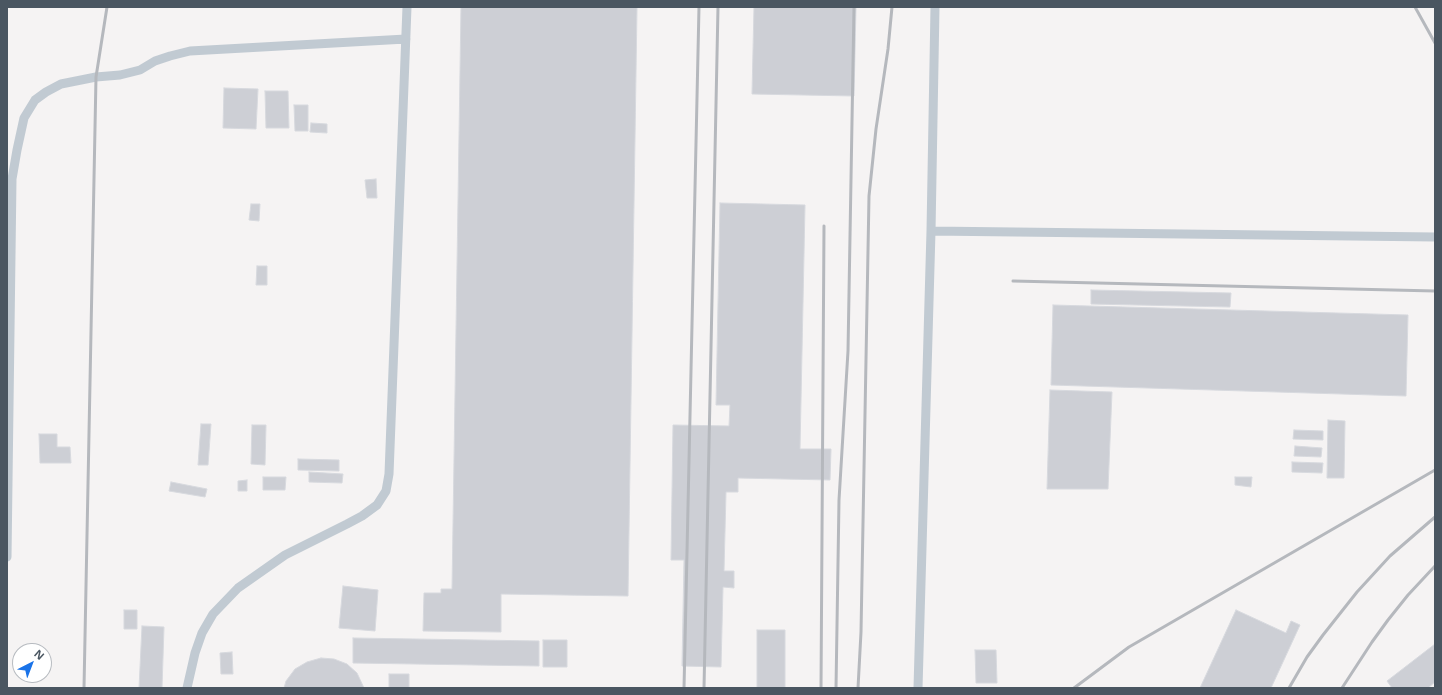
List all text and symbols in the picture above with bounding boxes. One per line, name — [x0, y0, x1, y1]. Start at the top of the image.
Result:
north arrow — [12, 643, 52, 683]
text: N — [31, 646, 48, 663]

